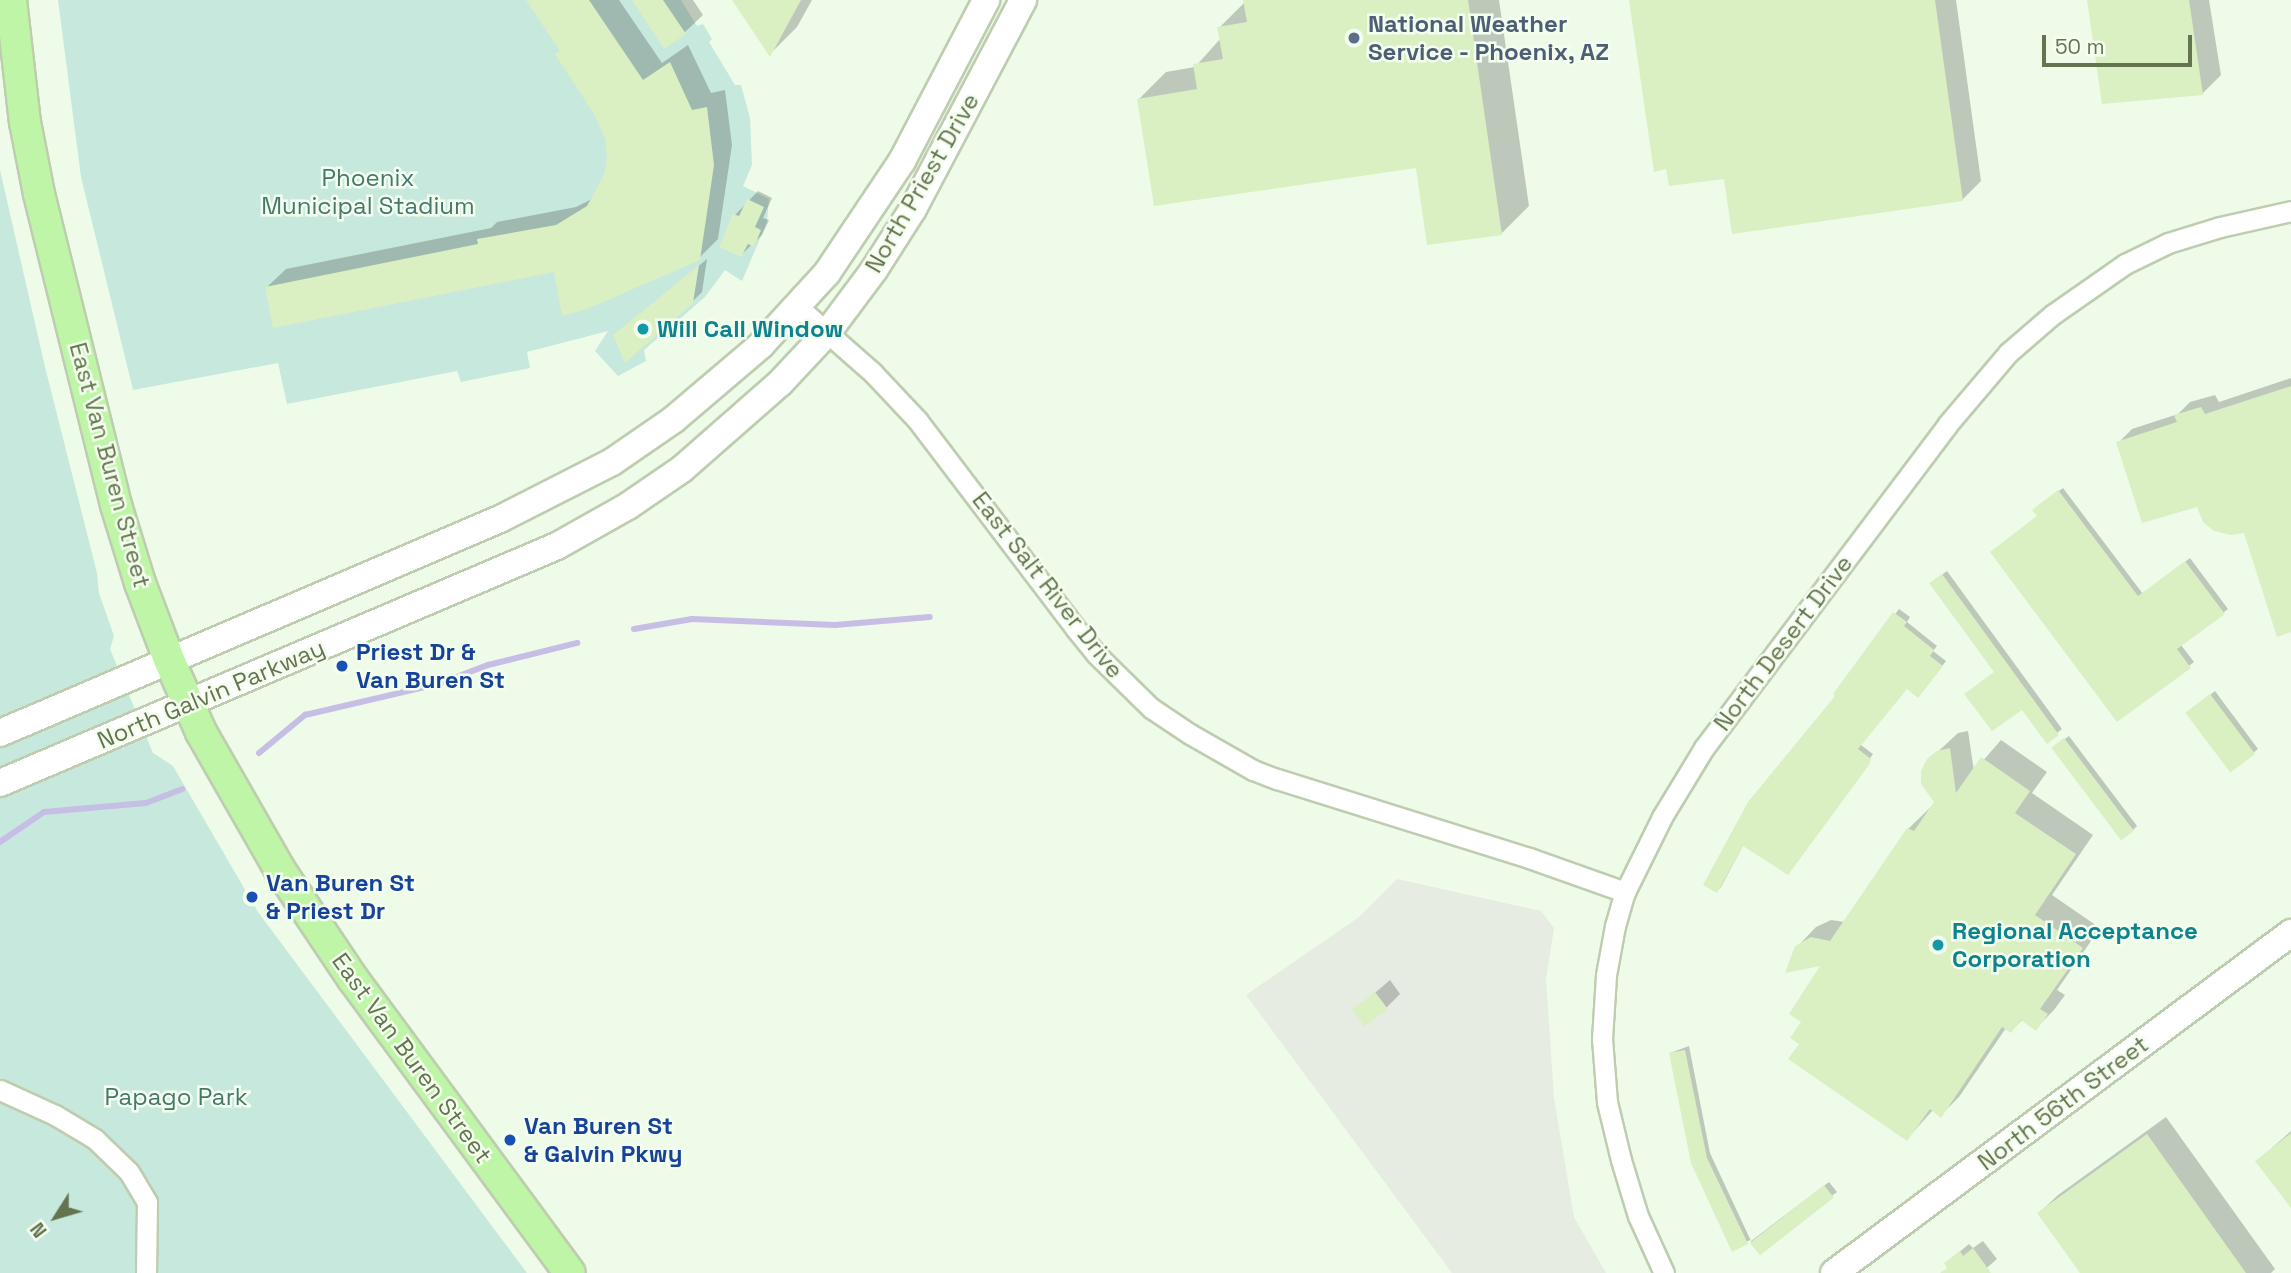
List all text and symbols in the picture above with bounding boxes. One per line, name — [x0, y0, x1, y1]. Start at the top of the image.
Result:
place label: National Weather Service - Phoenix, AZ — [1368, 10, 1611, 66]
scale bar — [2046, 21, 2196, 65]
marker: National Weather Service - Phoenix, AZ — [1346, 30, 1362, 46]
text: 50 m — [2055, 33, 2105, 60]
street label: North Priest Drive — [859, 88, 985, 278]
park label: Phoenix Municipal Stadium — [261, 164, 475, 220]
place label: Will Call Window — [657, 315, 843, 343]
marker: Will Call Window — [635, 321, 651, 337]
street label: East Van Buren Street — [63, 339, 157, 591]
street label: East Salt River Drive — [966, 486, 1130, 684]
street label: North Desert Drive — [1708, 549, 1858, 737]
street label: North Galvin Parkway — [93, 633, 329, 755]
place label: Priest Dr & Van Buren St — [356, 638, 505, 694]
marker: Priest Dr & Van Buren St — [334, 658, 350, 674]
place label: Van Buren St & Priest Dr — [266, 869, 415, 925]
marker: Van Buren St & Priest Dr — [244, 889, 260, 905]
place label: Regional Acceptance Corporation — [1952, 917, 2198, 973]
marker: Regional Acceptance Corporation — [1930, 937, 1946, 953]
street label: East Van Buren Street — [326, 947, 498, 1169]
street label: North 56th Street — [1972, 1029, 2154, 1177]
park label: Papago Park — [104, 1083, 248, 1111]
place label: Van Buren St & Galvin Pkwy — [524, 1112, 682, 1168]
marker: Van Buren St & Galvin Pkwy — [502, 1132, 518, 1148]
north arrow — [21, 1182, 91, 1252]
text: N — [25, 1217, 53, 1243]

